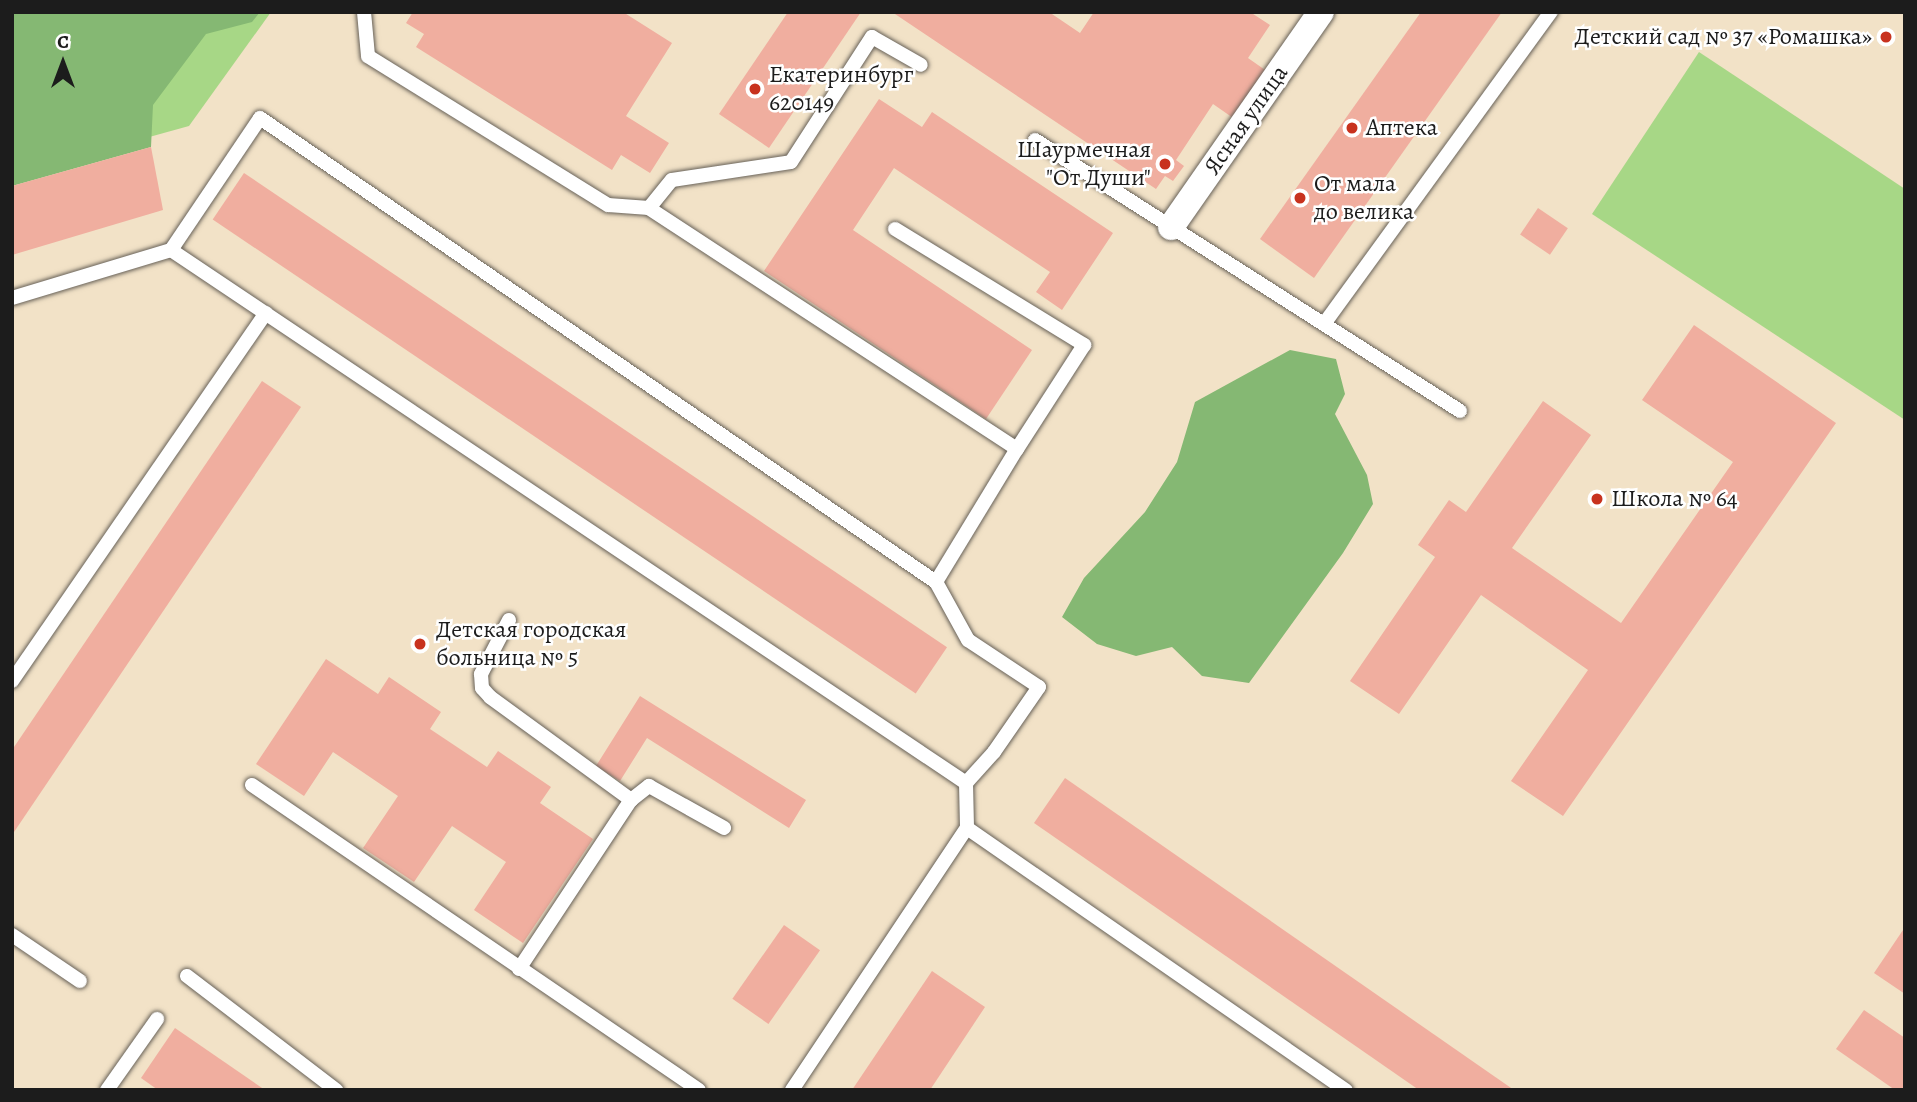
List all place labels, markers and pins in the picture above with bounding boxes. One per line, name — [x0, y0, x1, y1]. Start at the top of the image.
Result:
place label: Детский сад № 37 «Ромашка» — [1575, 23, 1872, 51]
marker: Детский сад № 37 «Ромашка» — [1878, 29, 1894, 45]
place label: Екатеринбург 620149 — [769, 61, 913, 117]
marker: Екатеринбург 620149 — [747, 81, 763, 97]
place label: Аптека — [1366, 114, 1438, 142]
marker: Аптека — [1344, 120, 1360, 136]
place label: Шаурмечная "От Души" — [1017, 136, 1151, 192]
marker: Шаурмечная "От Души" — [1157, 156, 1173, 172]
place label: От мала до велика — [1314, 170, 1414, 226]
marker: От мала до велика — [1292, 190, 1308, 206]
place label: Школа № 64 — [1611, 485, 1738, 513]
marker: Школа № 64 — [1589, 491, 1605, 507]
place label: Детская городская больница № 5 — [436, 616, 626, 672]
marker: Детская городская больница № 5 — [410, 634, 430, 654]

